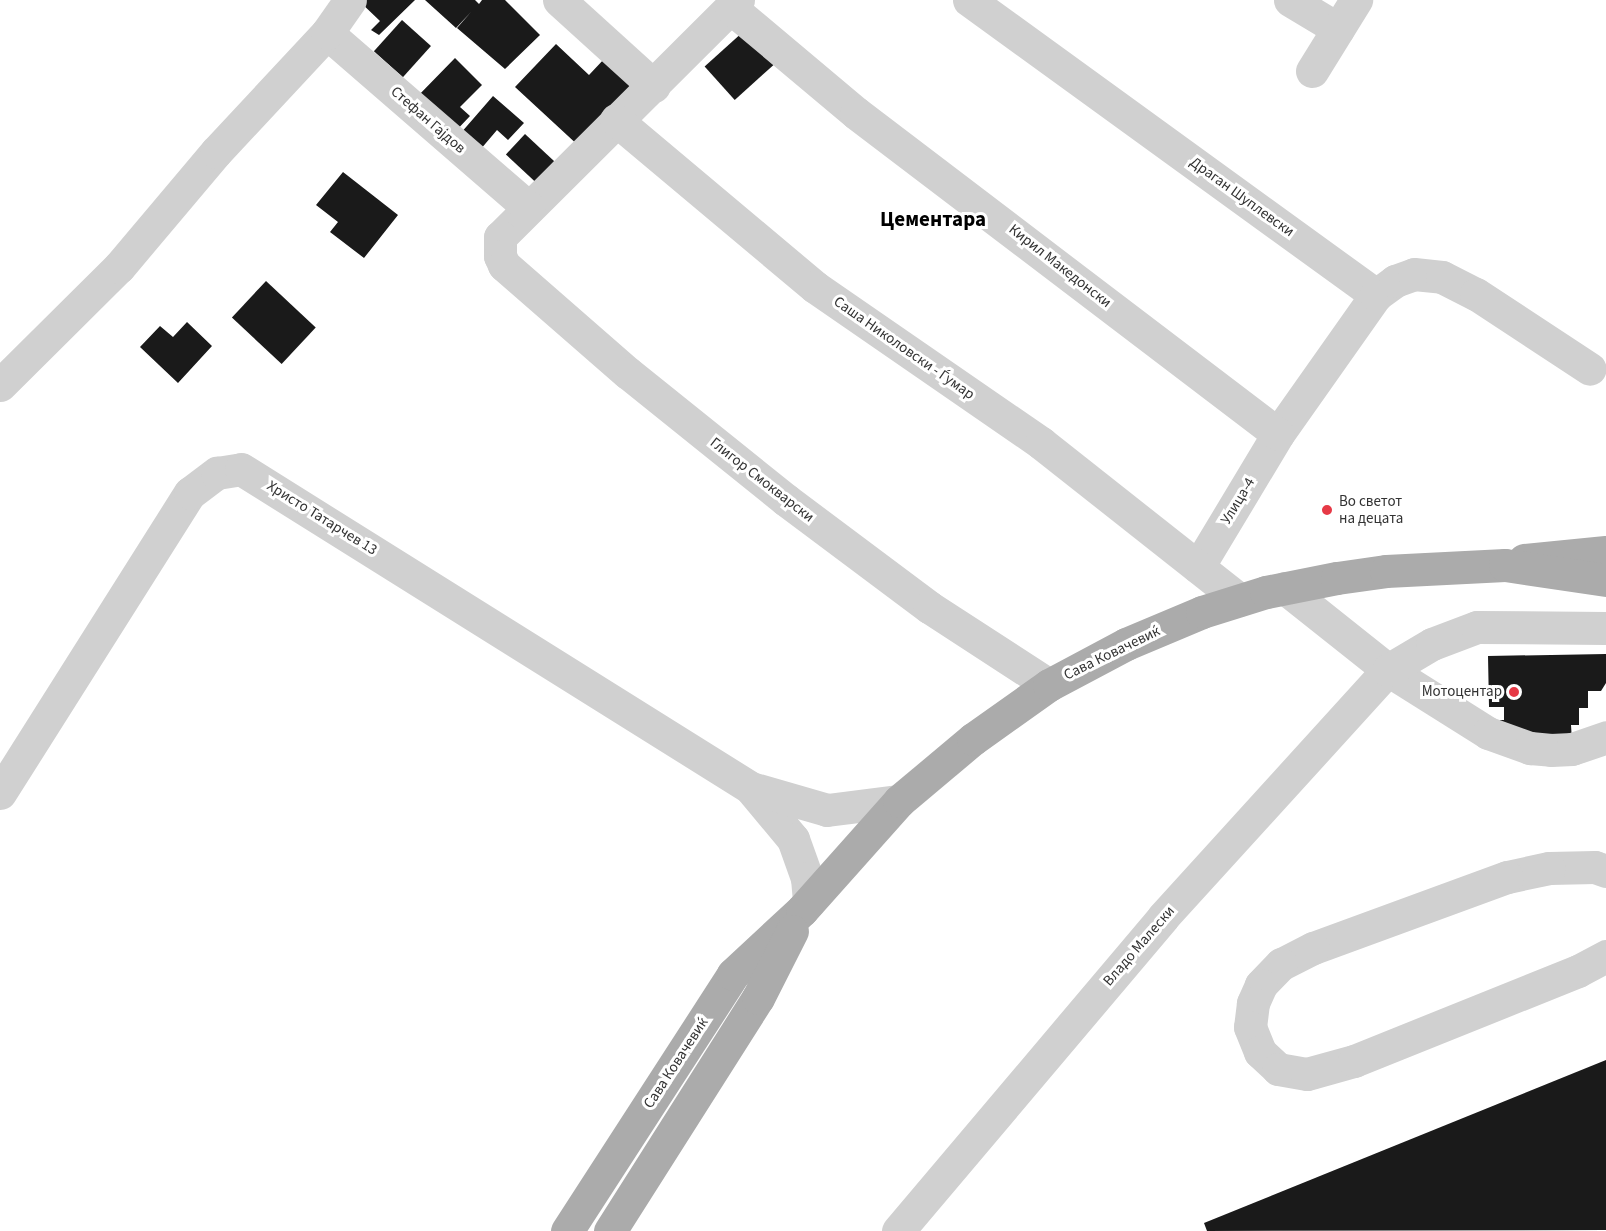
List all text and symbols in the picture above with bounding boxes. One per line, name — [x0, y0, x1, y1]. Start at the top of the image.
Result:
street label: Стефан Гајдов — [387, 83, 469, 157]
street label: Драган Шуплевски — [1186, 153, 1298, 241]
district label: Цементара — [880, 206, 986, 232]
street label: Кирил Македонски — [1005, 220, 1115, 312]
street label: Саша Николовски - Ѓумар — [830, 293, 978, 403]
street label: Глигор Смокварски — [706, 434, 818, 526]
street label: Улица-4 — [1217, 474, 1259, 528]
street label: Христо Татарчев 13 — [264, 477, 380, 559]
place label: Во светот на децата — [1339, 492, 1403, 527]
marker: Во светот на децата — [1320, 503, 1334, 517]
street label: Сава Ковачевиќ — [1061, 622, 1163, 684]
place label: Мотоцентар — [1422, 683, 1502, 701]
marker: Мотоцентар — [1507, 685, 1521, 699]
street label: Владо Малески — [1099, 902, 1179, 990]
street label: Сава Ковачевиќ — [640, 1014, 712, 1112]

